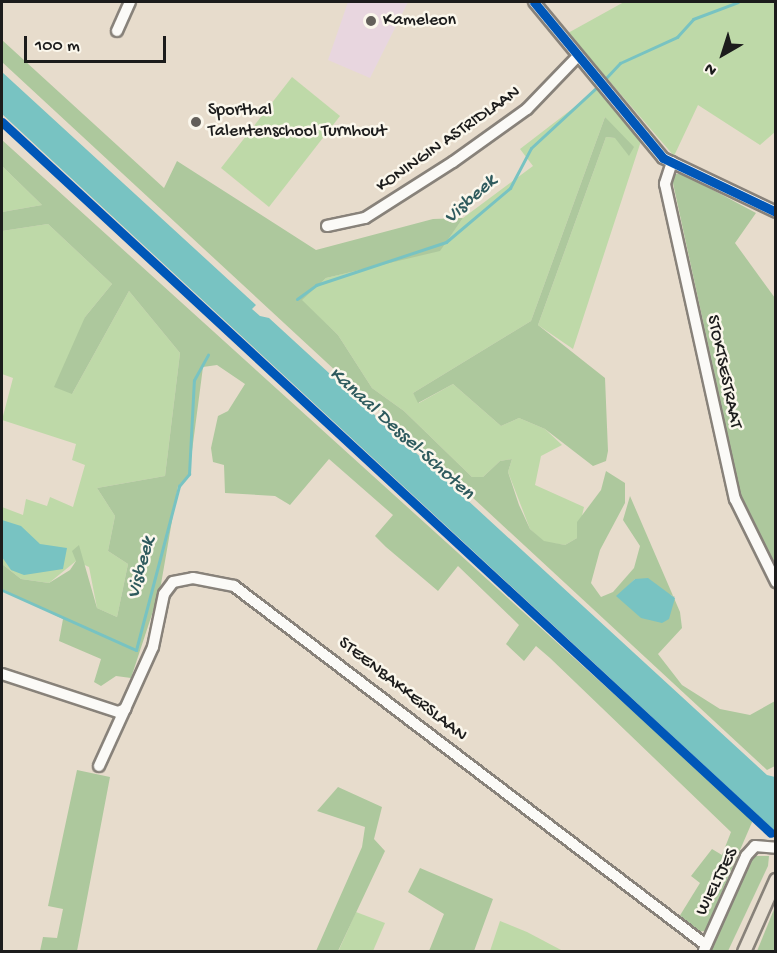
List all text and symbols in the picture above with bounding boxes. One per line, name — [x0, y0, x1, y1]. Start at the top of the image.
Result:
place label: Kameleon — [383, 10, 456, 32]
marker: Kameleon — [364, 14, 378, 28]
scale bar — [27, 24, 170, 62]
north arrow — [693, 24, 753, 84]
text: 100 m — [35, 36, 80, 57]
text: N — [701, 58, 721, 79]
street label: KONINGIN ASTRIDLAAN — [373, 82, 525, 198]
place label: Sporthal Talentenschool Turnhout — [208, 101, 386, 144]
marker: Sporthal Talentenschool Turnhout — [189, 115, 203, 129]
water label: Visbeek — [440, 170, 502, 230]
street label: STOKTSESTRAAT — [700, 313, 746, 431]
water label: Kanaal Dessel-Schoten — [323, 362, 479, 506]
water label: Visbeek — [122, 534, 162, 602]
street label: STEENBAKKERSLAAN — [333, 633, 471, 747]
street label: WIELTJES — [692, 844, 744, 920]

